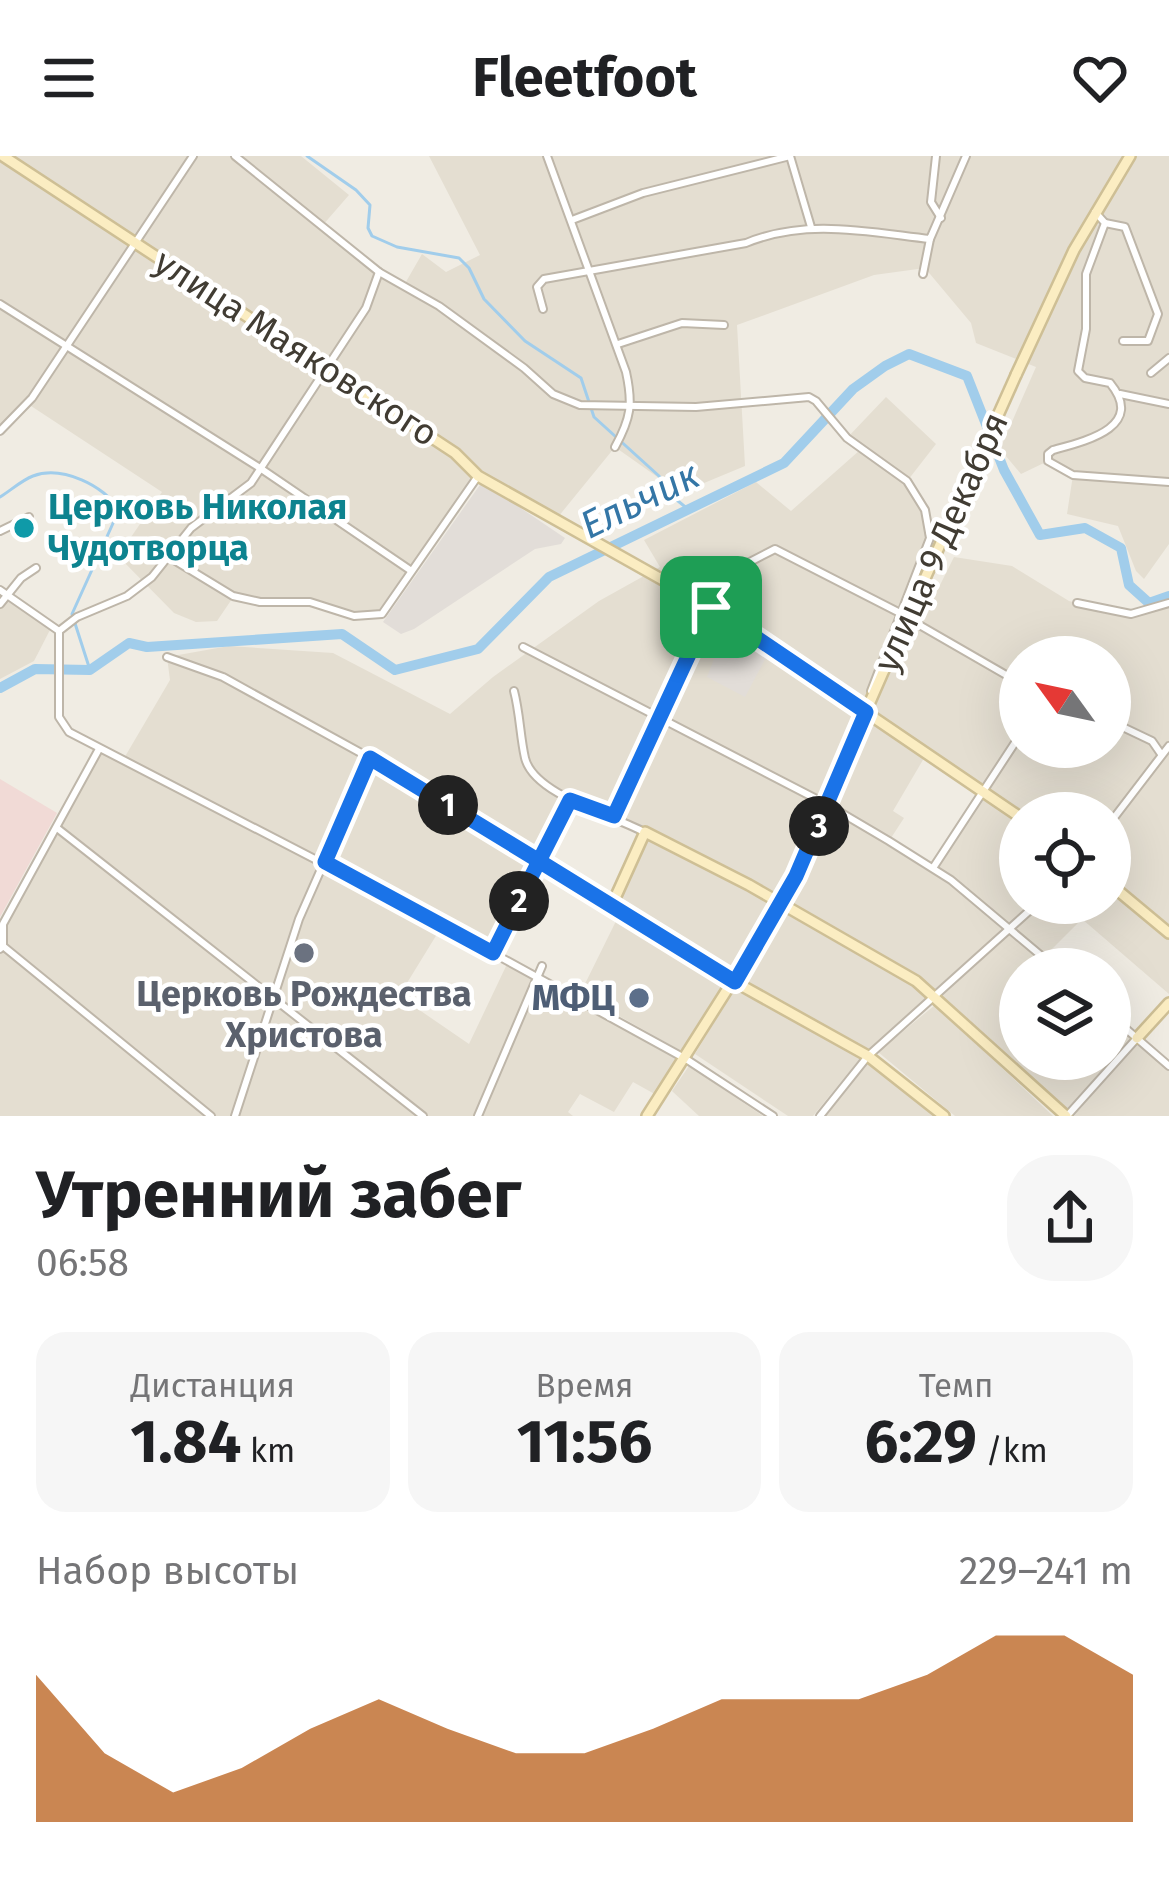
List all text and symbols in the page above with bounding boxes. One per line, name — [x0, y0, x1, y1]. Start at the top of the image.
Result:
icon: menu — [36, 45, 102, 111]
icon: heart — [1067, 45, 1133, 111]
text: Fleetfoot — [472, 46, 697, 110]
street label: улица Маяковского — [146, 240, 446, 456]
street label: улица 9 Декабря — [864, 405, 1018, 679]
water label: Ельчик — [573, 452, 707, 548]
place label: Церковь Николая Чудотворца — [48, 485, 347, 570]
marker: Церковь Николая Чудотворца — [11, 515, 37, 541]
pin — [660, 556, 762, 658]
icon: arrive — [678, 574, 744, 640]
north arrow — [999, 636, 1131, 768]
map controls — [999, 636, 1131, 1080]
pin: 1 — [418, 775, 478, 835]
text: 1 — [440, 785, 456, 825]
button: locate — [999, 792, 1131, 924]
pin: 3 — [789, 796, 849, 856]
text: 3 — [810, 806, 828, 846]
pin: 2 — [489, 871, 549, 931]
text: 2 — [510, 881, 528, 921]
marker: Церковь Рождества Христова — [291, 940, 317, 966]
button: layers — [999, 948, 1131, 1080]
place label: Церковь Рождества Христова — [136, 972, 472, 1057]
place label: МФЦ — [532, 976, 615, 1020]
marker: МФЦ — [626, 985, 652, 1011]
text: Утренний забег — [36, 1155, 521, 1234]
button: share — [1007, 1155, 1133, 1281]
text: 06:58 — [36, 1240, 129, 1286]
text: Дистанция — [131, 1366, 295, 1406]
text: Время — [536, 1366, 633, 1406]
text: Темп — [919, 1366, 994, 1406]
text: 1.84 — [130, 1406, 241, 1478]
text: 11:56 — [517, 1406, 652, 1478]
text: 6:29 — [864, 1406, 977, 1478]
text: km — [241, 1431, 295, 1471]
text: /km — [977, 1431, 1048, 1471]
text: Набор высоты — [36, 1548, 299, 1594]
text: 229–241 m — [959, 1548, 1133, 1594]

